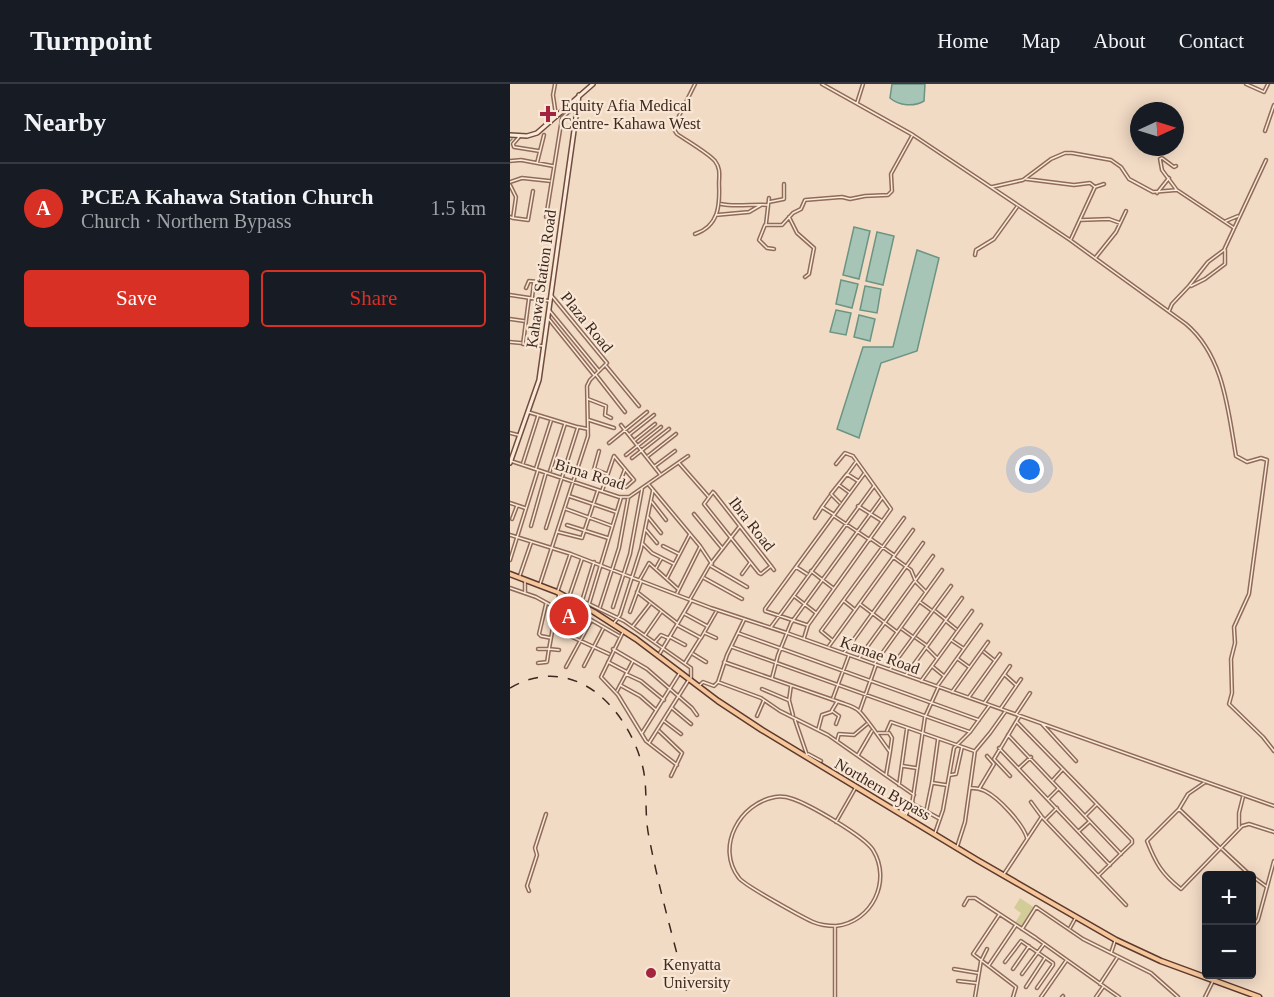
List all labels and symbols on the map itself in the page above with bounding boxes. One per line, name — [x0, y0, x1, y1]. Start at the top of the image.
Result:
place label: Equity Afia Medical Centre- Kahawa West — [561, 97, 701, 132]
north arrow — [1130, 102, 1184, 156]
marker: Equity Afia Medical Centre- Kahawa West — [539, 105, 557, 123]
street label: Kahawa Station Road — [523, 209, 559, 349]
street label: Plaza Road — [558, 289, 616, 355]
street label: Bima Road — [553, 455, 627, 493]
your location — [1015, 455, 1044, 484]
street label: Ibra Road — [726, 494, 778, 554]
pin: A — [550, 594, 588, 638]
street label: Kamae Road — [838, 633, 922, 677]
street label: Northern Bypass — [831, 755, 934, 824]
place label: Kenyatta University — [663, 956, 731, 992]
marker: Kenyatta University — [644, 966, 658, 980]

